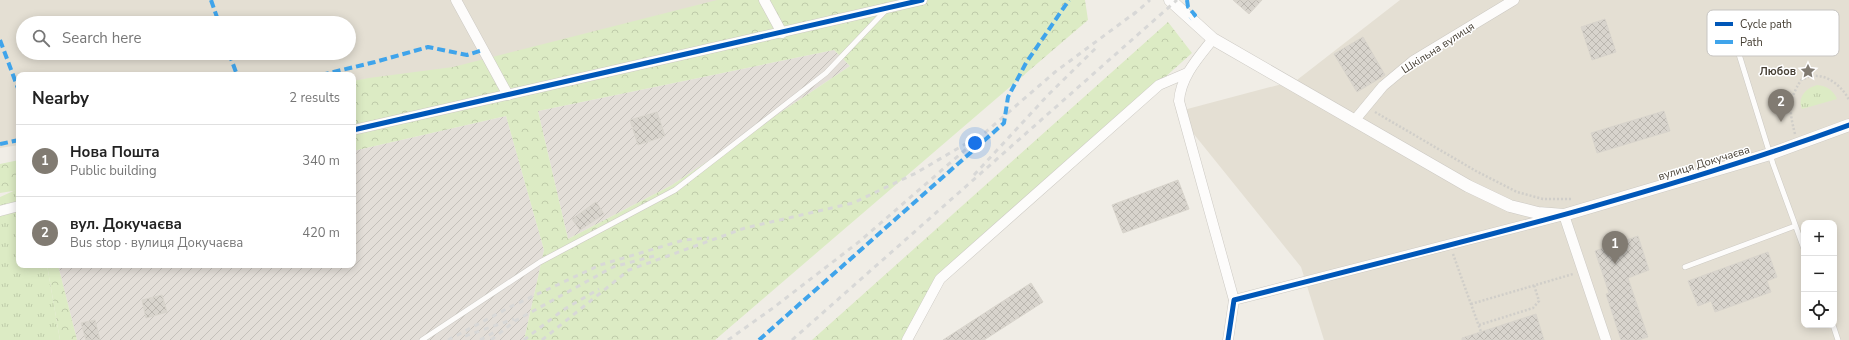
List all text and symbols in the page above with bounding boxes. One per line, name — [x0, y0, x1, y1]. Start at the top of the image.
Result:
legend — [1707, 10, 1839, 56]
search box — [16, 16, 356, 60]
text: Cycle path — [1740, 17, 1792, 32]
street label: Шкільна вулиця — [1399, 19, 1477, 77]
icon: search — [30, 27, 52, 49]
text: Search here — [62, 28, 142, 48]
text: Path — [1740, 35, 1763, 50]
place icon: Любов — [1799, 62, 1817, 80]
place label: Любов — [1760, 64, 1796, 79]
text: Nearby — [32, 87, 89, 110]
text: 2 results — [289, 89, 340, 107]
pin: 2 — [1768, 89, 1794, 122]
your location — [965, 133, 985, 153]
text: Нова Пошта — [70, 142, 160, 162]
street label: вулиця Докучаєва — [1656, 142, 1752, 184]
text: 1 — [41, 152, 49, 170]
text: 340 m — [302, 152, 340, 170]
text: Public building — [70, 162, 157, 180]
text: вул. Докучаєва — [70, 214, 182, 234]
map controls — [1801, 220, 1837, 328]
button: + — [1801, 220, 1837, 256]
text: 2 — [41, 224, 49, 242]
text: 420 m — [302, 224, 340, 242]
pin: 1 — [1602, 231, 1628, 264]
text: Bus stop · вулиця Докучаєва — [70, 234, 243, 252]
button: − — [1801, 256, 1837, 292]
button: locate — [1801, 292, 1837, 328]

